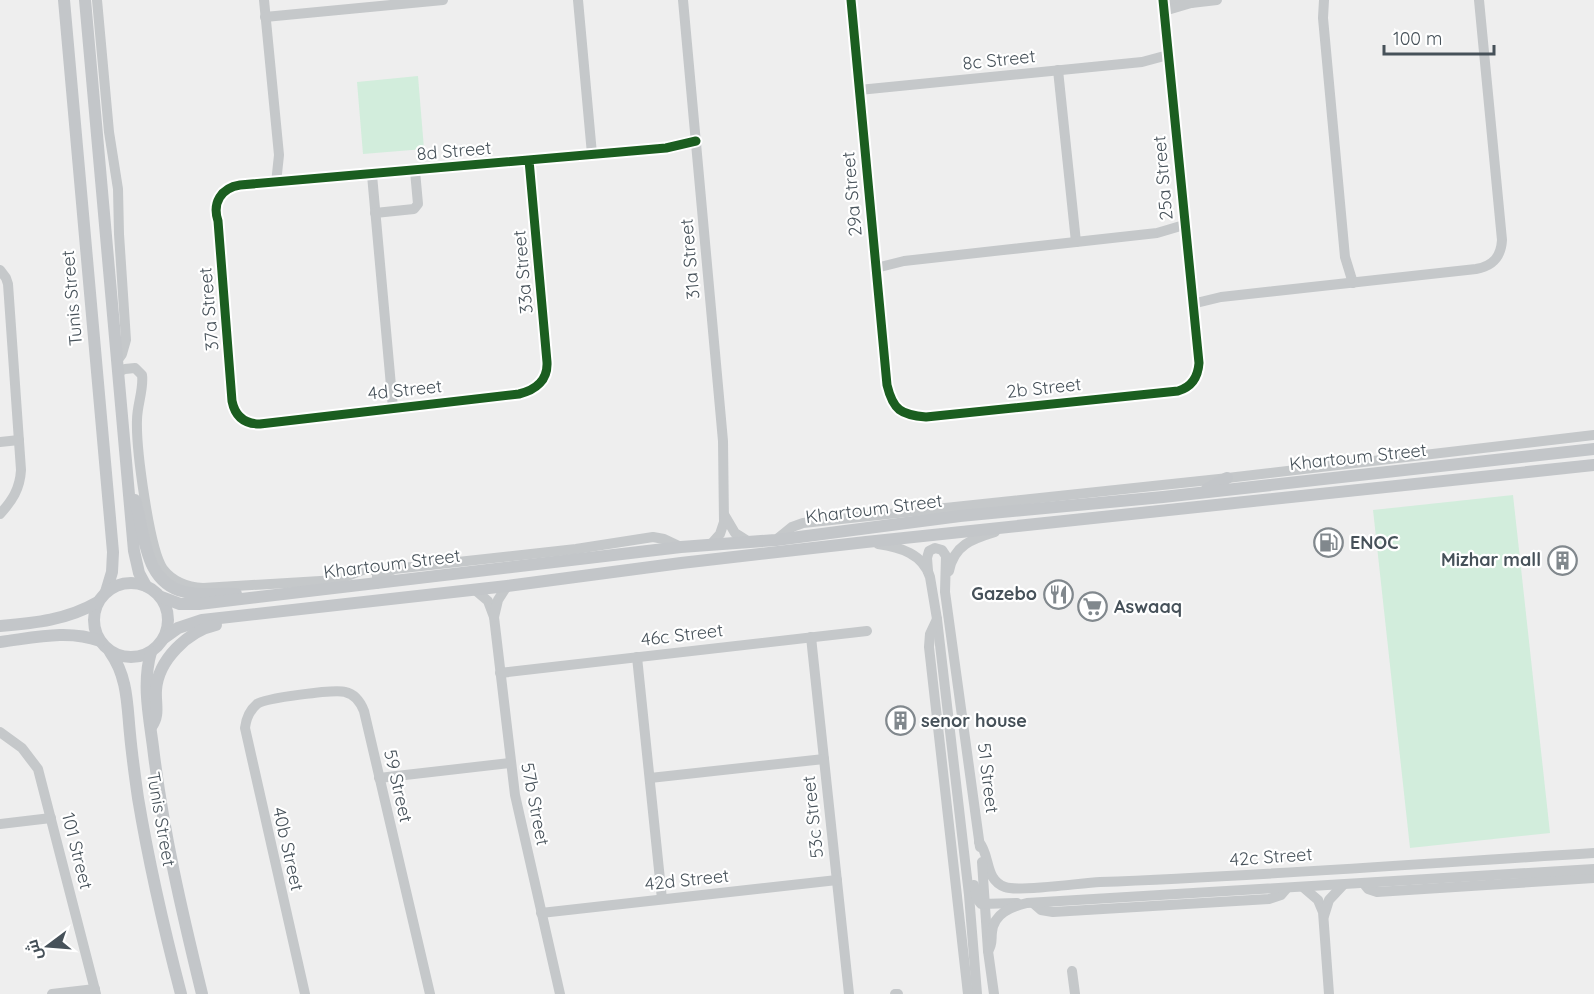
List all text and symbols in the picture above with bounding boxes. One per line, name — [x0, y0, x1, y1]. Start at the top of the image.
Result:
scale bar — [1384, 18, 1494, 56]
text: 100 m — [1393, 27, 1442, 50]
street label: 8c Street — [961, 44, 1037, 75]
street label: 25a Street — [1147, 135, 1178, 221]
street label: 8d Street — [416, 136, 492, 165]
street label: 29a Street — [836, 151, 867, 237]
street label: 31a Street — [675, 218, 704, 300]
street label: 33a Street — [507, 229, 538, 315]
street label: Tunis Street — [56, 249, 87, 347]
street label: 37a Street — [193, 266, 224, 352]
street label: 2b Street — [1005, 372, 1082, 403]
street label: 4d Street — [367, 374, 443, 405]
street label: Khartoum Street — [1288, 438, 1428, 475]
street label: Khartoum Street — [804, 489, 944, 528]
fuel station icon: ENOC — [1313, 527, 1345, 559]
place label: ENOC — [1350, 531, 1398, 554]
street label: Khartoum Street — [322, 544, 462, 583]
building icon: Mizhar mall — [1546, 544, 1578, 576]
place label: Mizhar mall — [1441, 548, 1541, 571]
restaurant icon: Gazebo — [1042, 578, 1074, 610]
place label: Gazebo — [971, 582, 1037, 605]
supermarket icon: Aswaaq — [1077, 591, 1109, 623]
place label: Aswaaq — [1114, 595, 1182, 618]
street label: 46c Street — [640, 618, 724, 651]
building icon: senor house — [884, 705, 916, 737]
place label: senor house — [921, 709, 1027, 732]
street label: 51 Street — [973, 742, 1004, 814]
street label: 59 Street — [379, 747, 418, 825]
street label: 57b Street — [516, 760, 555, 847]
street label: Tunis Street — [142, 770, 181, 868]
street label: 53c Street — [797, 775, 828, 859]
street label: 40b Street — [268, 805, 309, 893]
street label: 101 Street — [57, 810, 98, 892]
street label: 42c Street — [1229, 842, 1313, 871]
street label: 42d Street — [644, 864, 730, 895]
north arrow — [18, 916, 78, 976]
text: ش — [21, 938, 46, 963]

